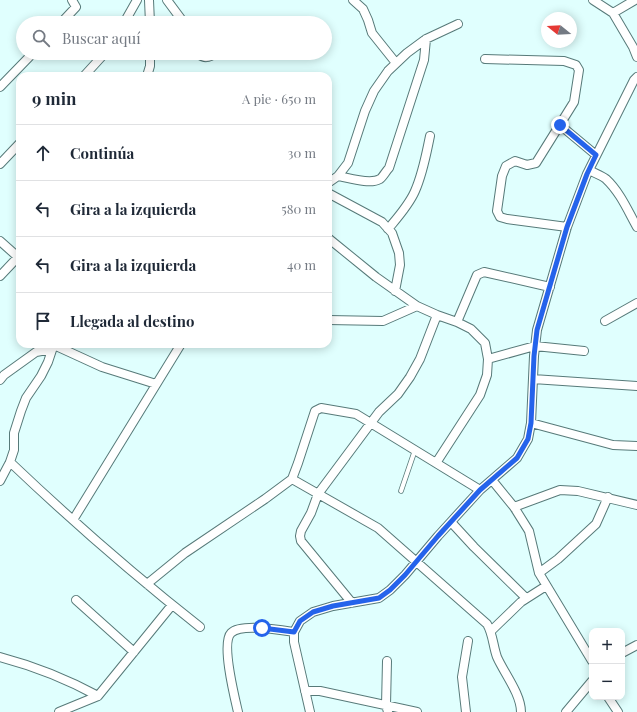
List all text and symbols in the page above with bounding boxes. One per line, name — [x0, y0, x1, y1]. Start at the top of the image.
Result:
north arrow — [541, 12, 577, 48]
search box — [16, 16, 332, 60]
icon: search — [30, 27, 52, 49]
text: Buscar aquí — [62, 28, 141, 48]
text: 9 min — [32, 87, 77, 109]
text: A pie · 650 m — [242, 90, 316, 107]
route end — [551, 116, 569, 134]
icon: ahead — [32, 142, 54, 164]
text: Continúa — [70, 143, 134, 163]
text: 30 m — [288, 144, 316, 161]
icon: left — [32, 198, 54, 220]
text: Gira a la izquierda — [70, 199, 196, 219]
text: 580 m — [281, 200, 316, 217]
icon: left — [32, 254, 54, 276]
text: Gira a la izquierda — [70, 255, 196, 275]
text: 40 m — [287, 256, 316, 273]
icon: arrive — [32, 310, 54, 332]
text: Llegada al destino — [70, 311, 194, 331]
route start — [253, 619, 271, 637]
map controls — [589, 628, 625, 700]
button: + — [589, 628, 625, 664]
button: − — [589, 664, 625, 700]

